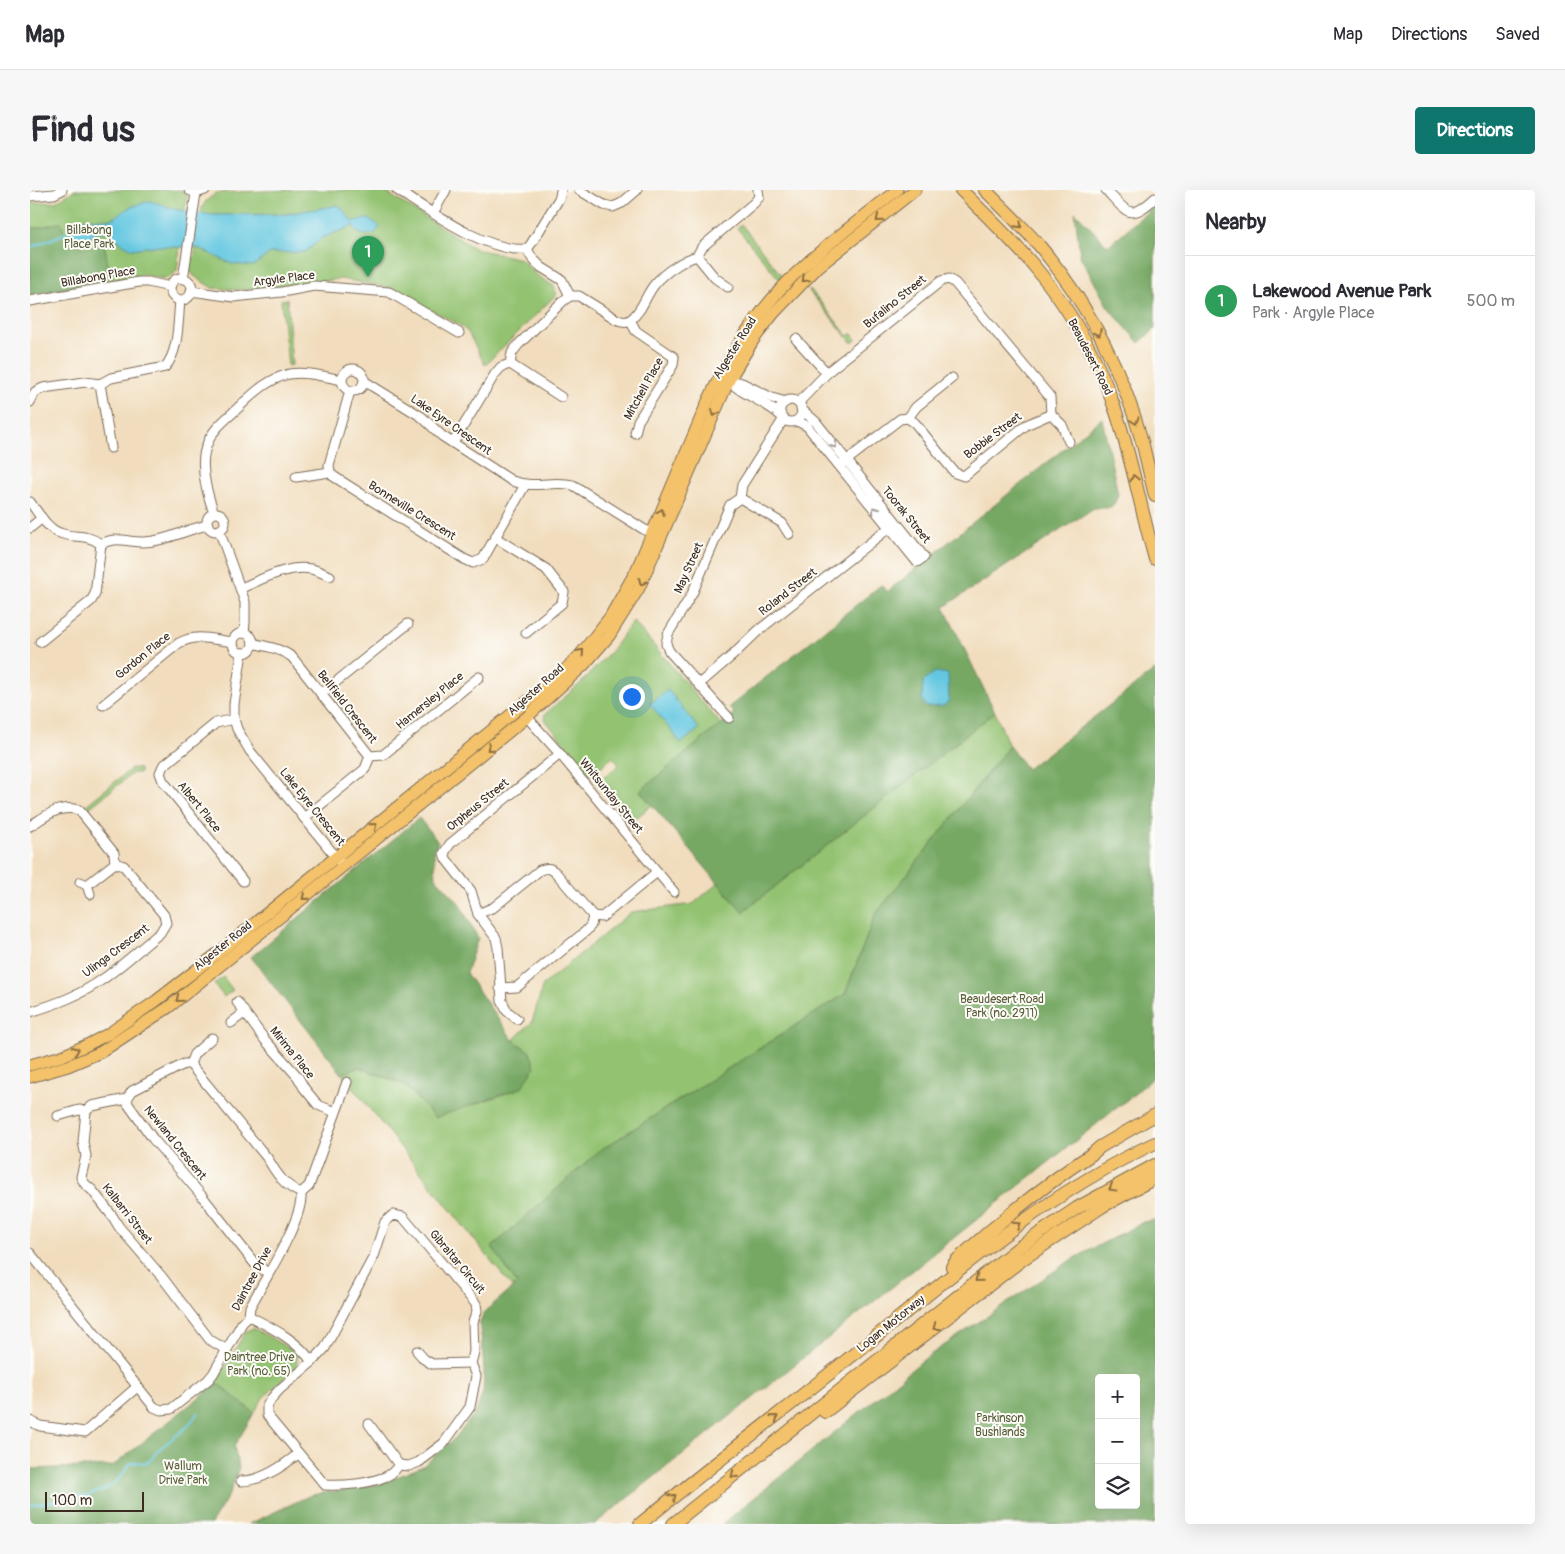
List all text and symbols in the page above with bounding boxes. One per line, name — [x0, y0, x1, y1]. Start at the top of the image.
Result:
text: Map — [25, 20, 65, 49]
text: Map — [1333, 23, 1363, 46]
text: Directions — [1391, 23, 1467, 46]
text: Saved — [1495, 23, 1540, 46]
button: Directions — [1415, 107, 1535, 154]
text: Find us — [30, 108, 135, 152]
text: Nearby — [1205, 209, 1266, 236]
one-way arrow — [876, 214, 885, 222]
one-way arrow — [1013, 219, 1022, 228]
park label: Billabong Place Park — [64, 223, 114, 252]
pin: 1 — [352, 236, 384, 277]
street label: Billabong Place — [60, 263, 136, 291]
street label: Argyle Place — [252, 268, 316, 290]
street label: Bufalino Street — [861, 272, 929, 332]
one-way arrow — [802, 274, 811, 283]
text: Lakewood Avenue Park — [1252, 279, 1431, 303]
text: 1 — [1218, 291, 1224, 311]
text: 500 m — [1467, 291, 1515, 311]
text: Park · Argyle Place — [1252, 303, 1374, 323]
street label: Algester Road — [710, 314, 760, 382]
street label: Beaudesert Road — [1064, 316, 1116, 398]
one-way arrow — [1092, 328, 1102, 337]
street label: Mitchell Place — [621, 355, 667, 423]
street label: Lake Eyre Crescent — [407, 391, 495, 459]
one-way arrow — [711, 408, 722, 417]
street label: Bobbie Street — [961, 409, 1025, 463]
one-way arrow — [1130, 416, 1140, 425]
one-way arrow — [828, 439, 836, 448]
one-way arrow — [1129, 473, 1140, 482]
street label: Bonneville Crescent — [365, 478, 459, 544]
street label: Toorak Street — [878, 483, 934, 547]
one-way arrow — [873, 507, 881, 516]
one-way arrow — [655, 508, 666, 517]
street label: May Street — [671, 540, 707, 596]
street label: Roland Street — [756, 565, 820, 619]
one-way arrow — [638, 576, 648, 585]
street label: Gordon Place — [112, 629, 174, 683]
one-way arrow — [575, 649, 584, 658]
street label: Algester Road — [505, 661, 567, 719]
street label: Bellfield Crescent — [314, 667, 380, 747]
street label: Hamersley Place — [393, 669, 467, 733]
your location — [619, 684, 645, 710]
one-way arrow — [486, 742, 495, 751]
street label: Whitsunday Street — [576, 755, 646, 837]
street label: Lake Eyre Crescent — [276, 765, 348, 849]
street label: Orpheus Street — [444, 775, 512, 835]
street label: Albert Place — [174, 778, 224, 836]
one-way arrow — [368, 823, 377, 832]
one-way arrow — [302, 891, 311, 899]
street label: Algester Road — [191, 918, 255, 974]
street label: Ulinga Crescent — [80, 921, 153, 981]
park label: Beaudesert Road Park (no. 2911) — [960, 992, 1044, 1021]
one-way arrow — [176, 994, 185, 1002]
street label: Mirima Place — [266, 1024, 318, 1082]
one-way arrow — [71, 1046, 80, 1057]
street label: Newland Crescent — [140, 1103, 210, 1183]
street label: Kalbarri Street — [99, 1181, 155, 1248]
one-way arrow — [1108, 1181, 1117, 1191]
one-way arrow — [1011, 1222, 1021, 1231]
street label: Gibraltar Circuit — [426, 1227, 488, 1297]
street label: Daintree Drive — [229, 1244, 275, 1314]
one-way arrow — [975, 1273, 984, 1281]
street label: Logan Motorway — [854, 1292, 928, 1356]
one-way arrow — [933, 1322, 942, 1330]
park label: Daintree Drive Park (no. 65) — [224, 1350, 294, 1379]
map controls — [1095, 1374, 1140, 1509]
button: + — [1095, 1374, 1140, 1419]
park label: Parkinson Bushlands — [975, 1411, 1026, 1440]
one-way arrow — [769, 1416, 778, 1424]
button: − — [1095, 1419, 1140, 1464]
park label: Wallum Drive Park — [158, 1459, 208, 1488]
button: layers — [1095, 1464, 1140, 1509]
one-way arrow — [731, 1470, 740, 1478]
scale bar — [45, 1489, 144, 1512]
text: 100 m — [52, 1492, 92, 1509]
one-way arrow — [667, 1495, 676, 1503]

